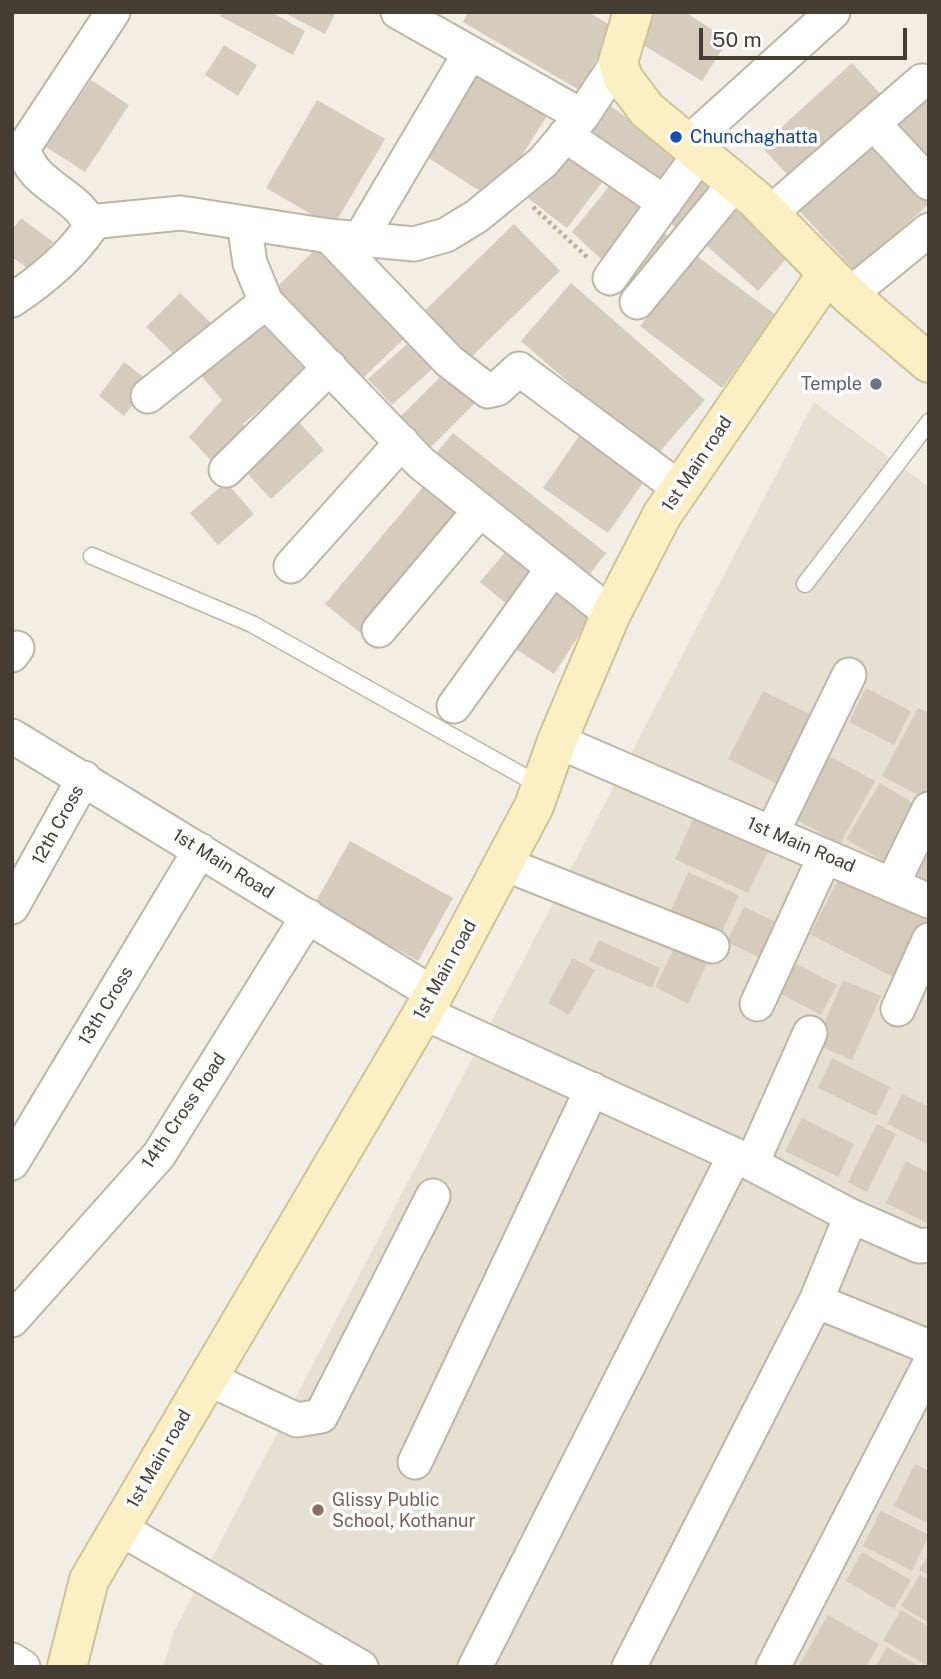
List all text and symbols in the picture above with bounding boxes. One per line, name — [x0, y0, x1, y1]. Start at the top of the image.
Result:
scale bar — [703, 14, 911, 58]
text: 50 m — [712, 27, 762, 52]
place label: Chunchaghatta — [690, 126, 818, 148]
marker: Chunchaghatta — [668, 129, 684, 145]
place label: Temple — [801, 373, 862, 395]
marker: Temple — [868, 376, 884, 392]
street label: 1st Main road — [657, 412, 737, 516]
street label: 12th Cross — [27, 782, 89, 868]
street label: 1st Main Road — [744, 813, 858, 877]
street label: 1st Main Road — [168, 824, 278, 904]
street label: 1st Main road — [409, 916, 481, 1024]
street label: 13th Cross — [74, 963, 138, 1049]
street label: 14th Cross Road — [137, 1049, 231, 1173]
street label: 1st Main road — [122, 1406, 196, 1512]
place label: Glissy Public School, Kothanur — [332, 1489, 476, 1532]
marker: Glissy Public School, Kothanur — [310, 1502, 326, 1518]

